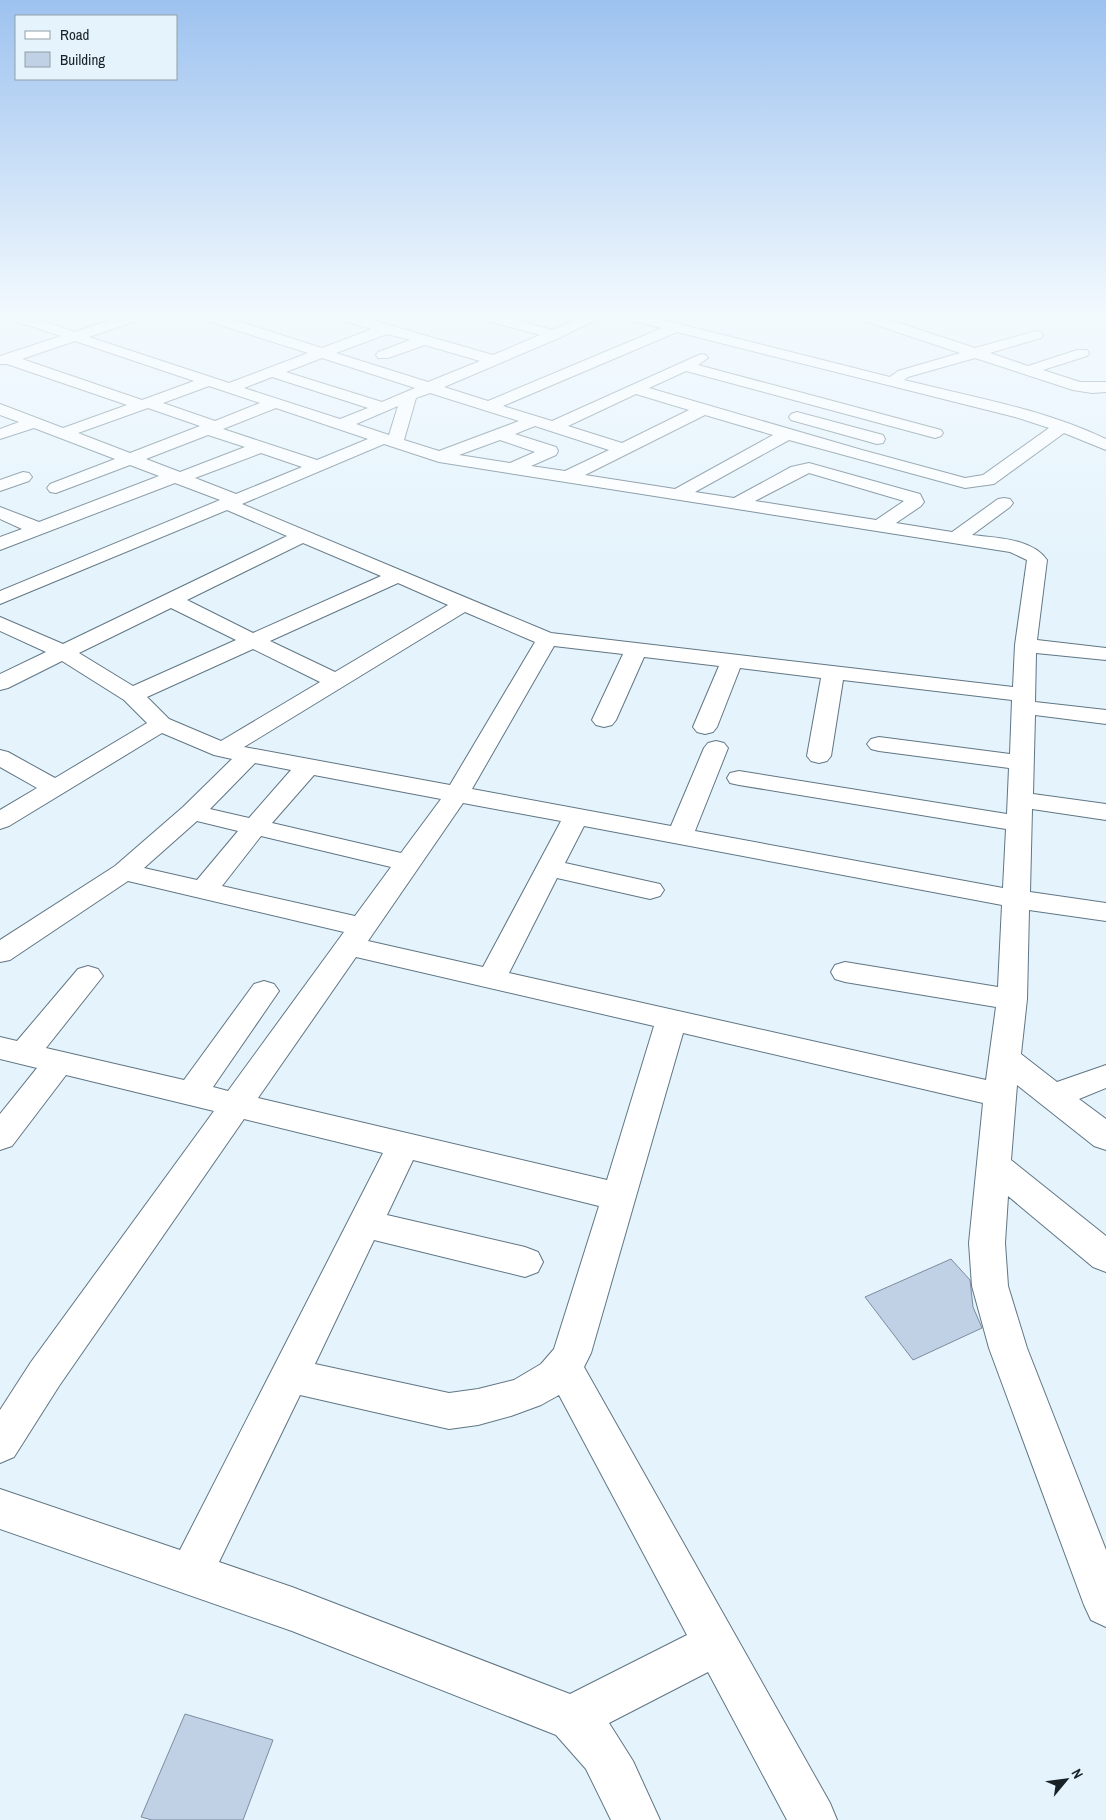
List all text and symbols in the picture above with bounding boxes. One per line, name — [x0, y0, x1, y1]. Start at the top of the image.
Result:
legend — [15, 15, 178, 80]
text: Road — [60, 24, 89, 45]
text: Building — [60, 49, 105, 70]
north arrow — [1041, 1755, 1091, 1805]
text: N — [1067, 1766, 1087, 1782]

